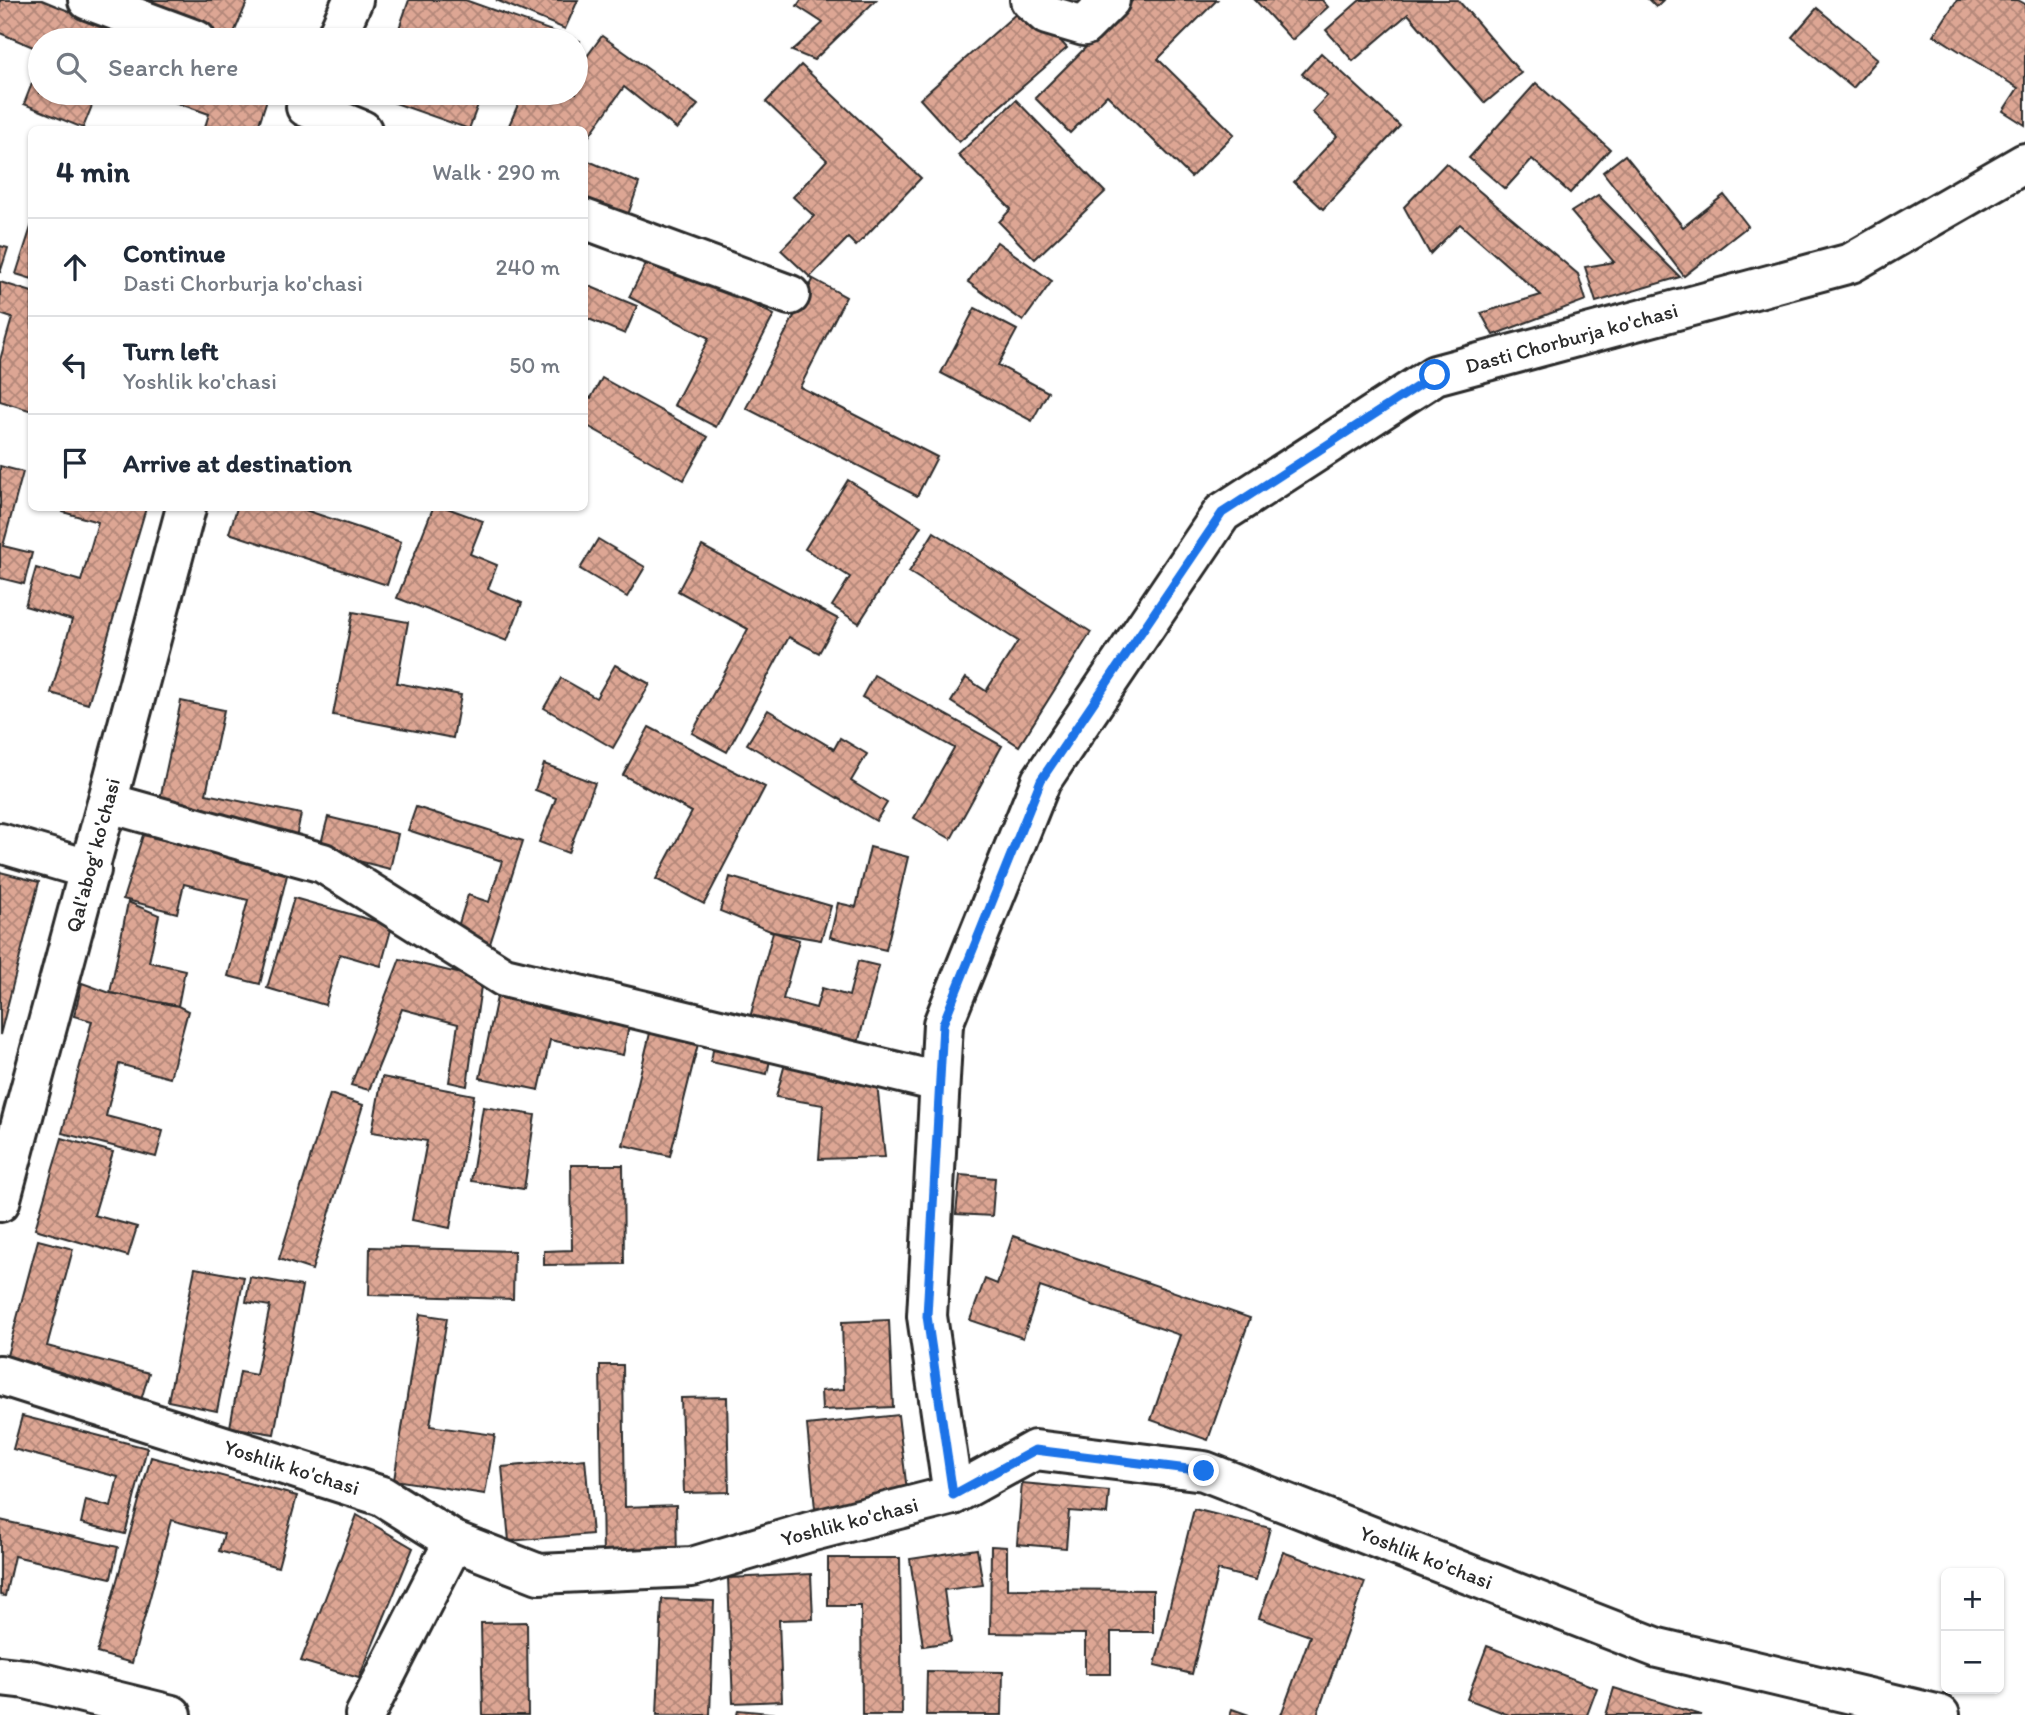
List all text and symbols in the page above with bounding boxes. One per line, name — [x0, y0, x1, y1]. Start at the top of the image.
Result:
search box — [28, 28, 588, 105]
icon: search — [52, 48, 90, 86]
text: Search here — [108, 51, 238, 83]
text: 4 min — [56, 153, 130, 190]
text: Walk · 290 m — [432, 158, 560, 186]
text: Continue — [123, 237, 226, 269]
icon: ahead — [56, 248, 94, 286]
text: 240 m — [495, 253, 560, 281]
text: Dasti Chorburja ko'chasi — [123, 269, 363, 297]
street label: Dasti Chorburja ko'chasi — [1462, 297, 1681, 378]
text: Turn left — [123, 335, 219, 367]
icon: left — [56, 346, 94, 384]
text: 50 m — [509, 351, 560, 379]
route start — [1419, 359, 1450, 390]
text: Yoshlik ko'chasi — [123, 367, 277, 395]
icon: arrive — [56, 444, 94, 482]
text: Arrive at destination — [123, 447, 352, 479]
street label: Qal'abog' ko'chasi — [60, 775, 125, 935]
street label: Yoshlik ko'chasi — [221, 1434, 363, 1500]
route end — [1188, 1455, 1219, 1486]
street label: Yoshlik ko'chasi — [778, 1491, 921, 1552]
street label: Yoshlik ko'chasi — [1356, 1520, 1496, 1594]
map controls — [1941, 1568, 2004, 1694]
button: + — [1941, 1568, 2004, 1631]
button: − — [1941, 1631, 2004, 1694]

